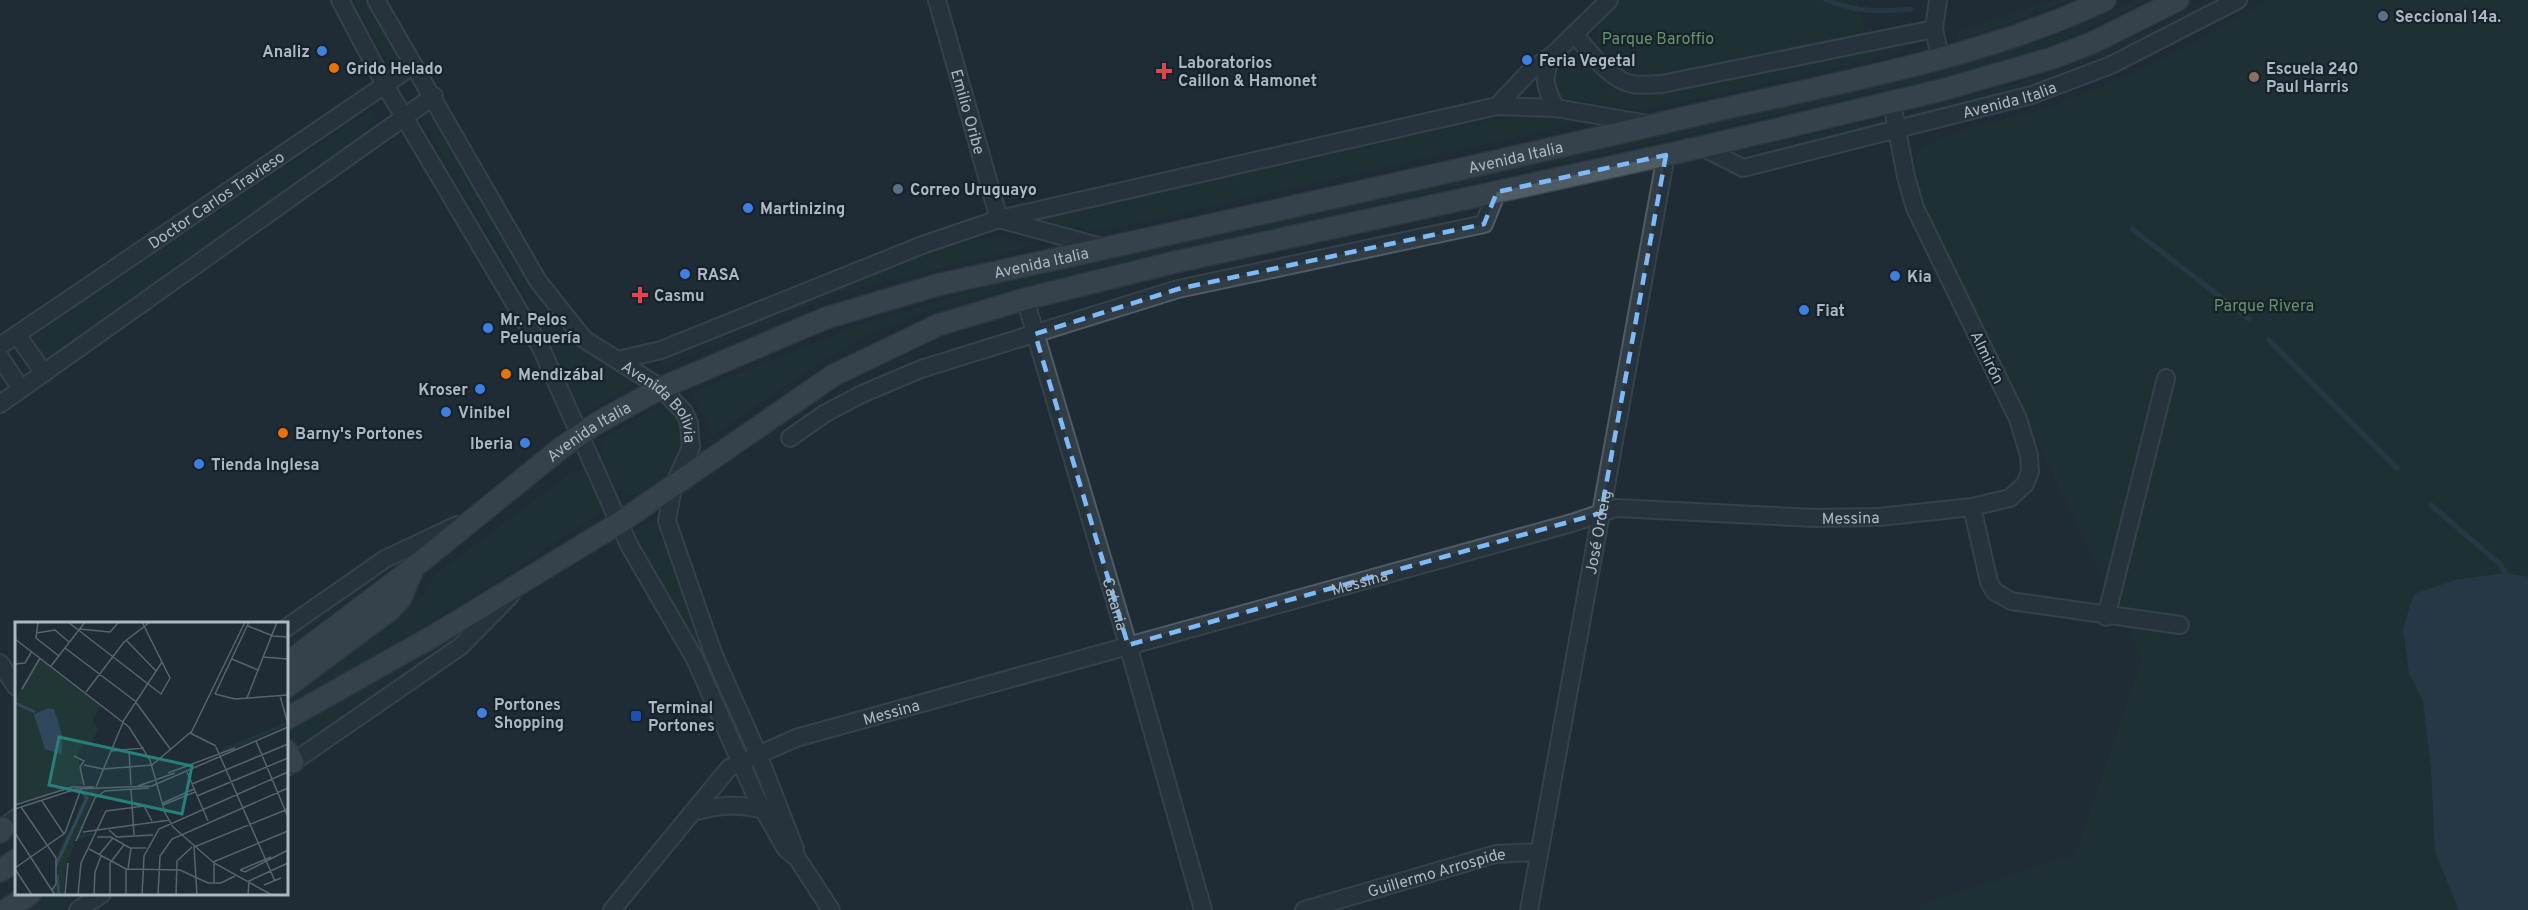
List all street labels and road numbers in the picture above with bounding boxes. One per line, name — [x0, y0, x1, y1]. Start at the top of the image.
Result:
street label: Emilio Oribe — [945, 67, 988, 157]
street label: Avenida Italia — [1961, 79, 2060, 124]
street label: Avenida Italia — [1466, 138, 1565, 179]
street label: Doctor Carlos Travieso — [145, 148, 289, 254]
street label: Avenida Italia — [992, 244, 1091, 284]
street label: Almirón — [1965, 328, 2008, 388]
street label: Avenida Bolivia — [617, 357, 699, 444]
street label: Avenida Italia — [543, 398, 635, 467]
street label: José Ordeig — [1582, 489, 1617, 576]
street label: Messina — [1822, 509, 1880, 530]
street label: Messina — [1329, 566, 1391, 601]
street label: Catania — [1096, 575, 1131, 633]
street label: Messina — [861, 696, 922, 731]
street label: Guillermo Arrospide — [1366, 846, 1506, 903]

